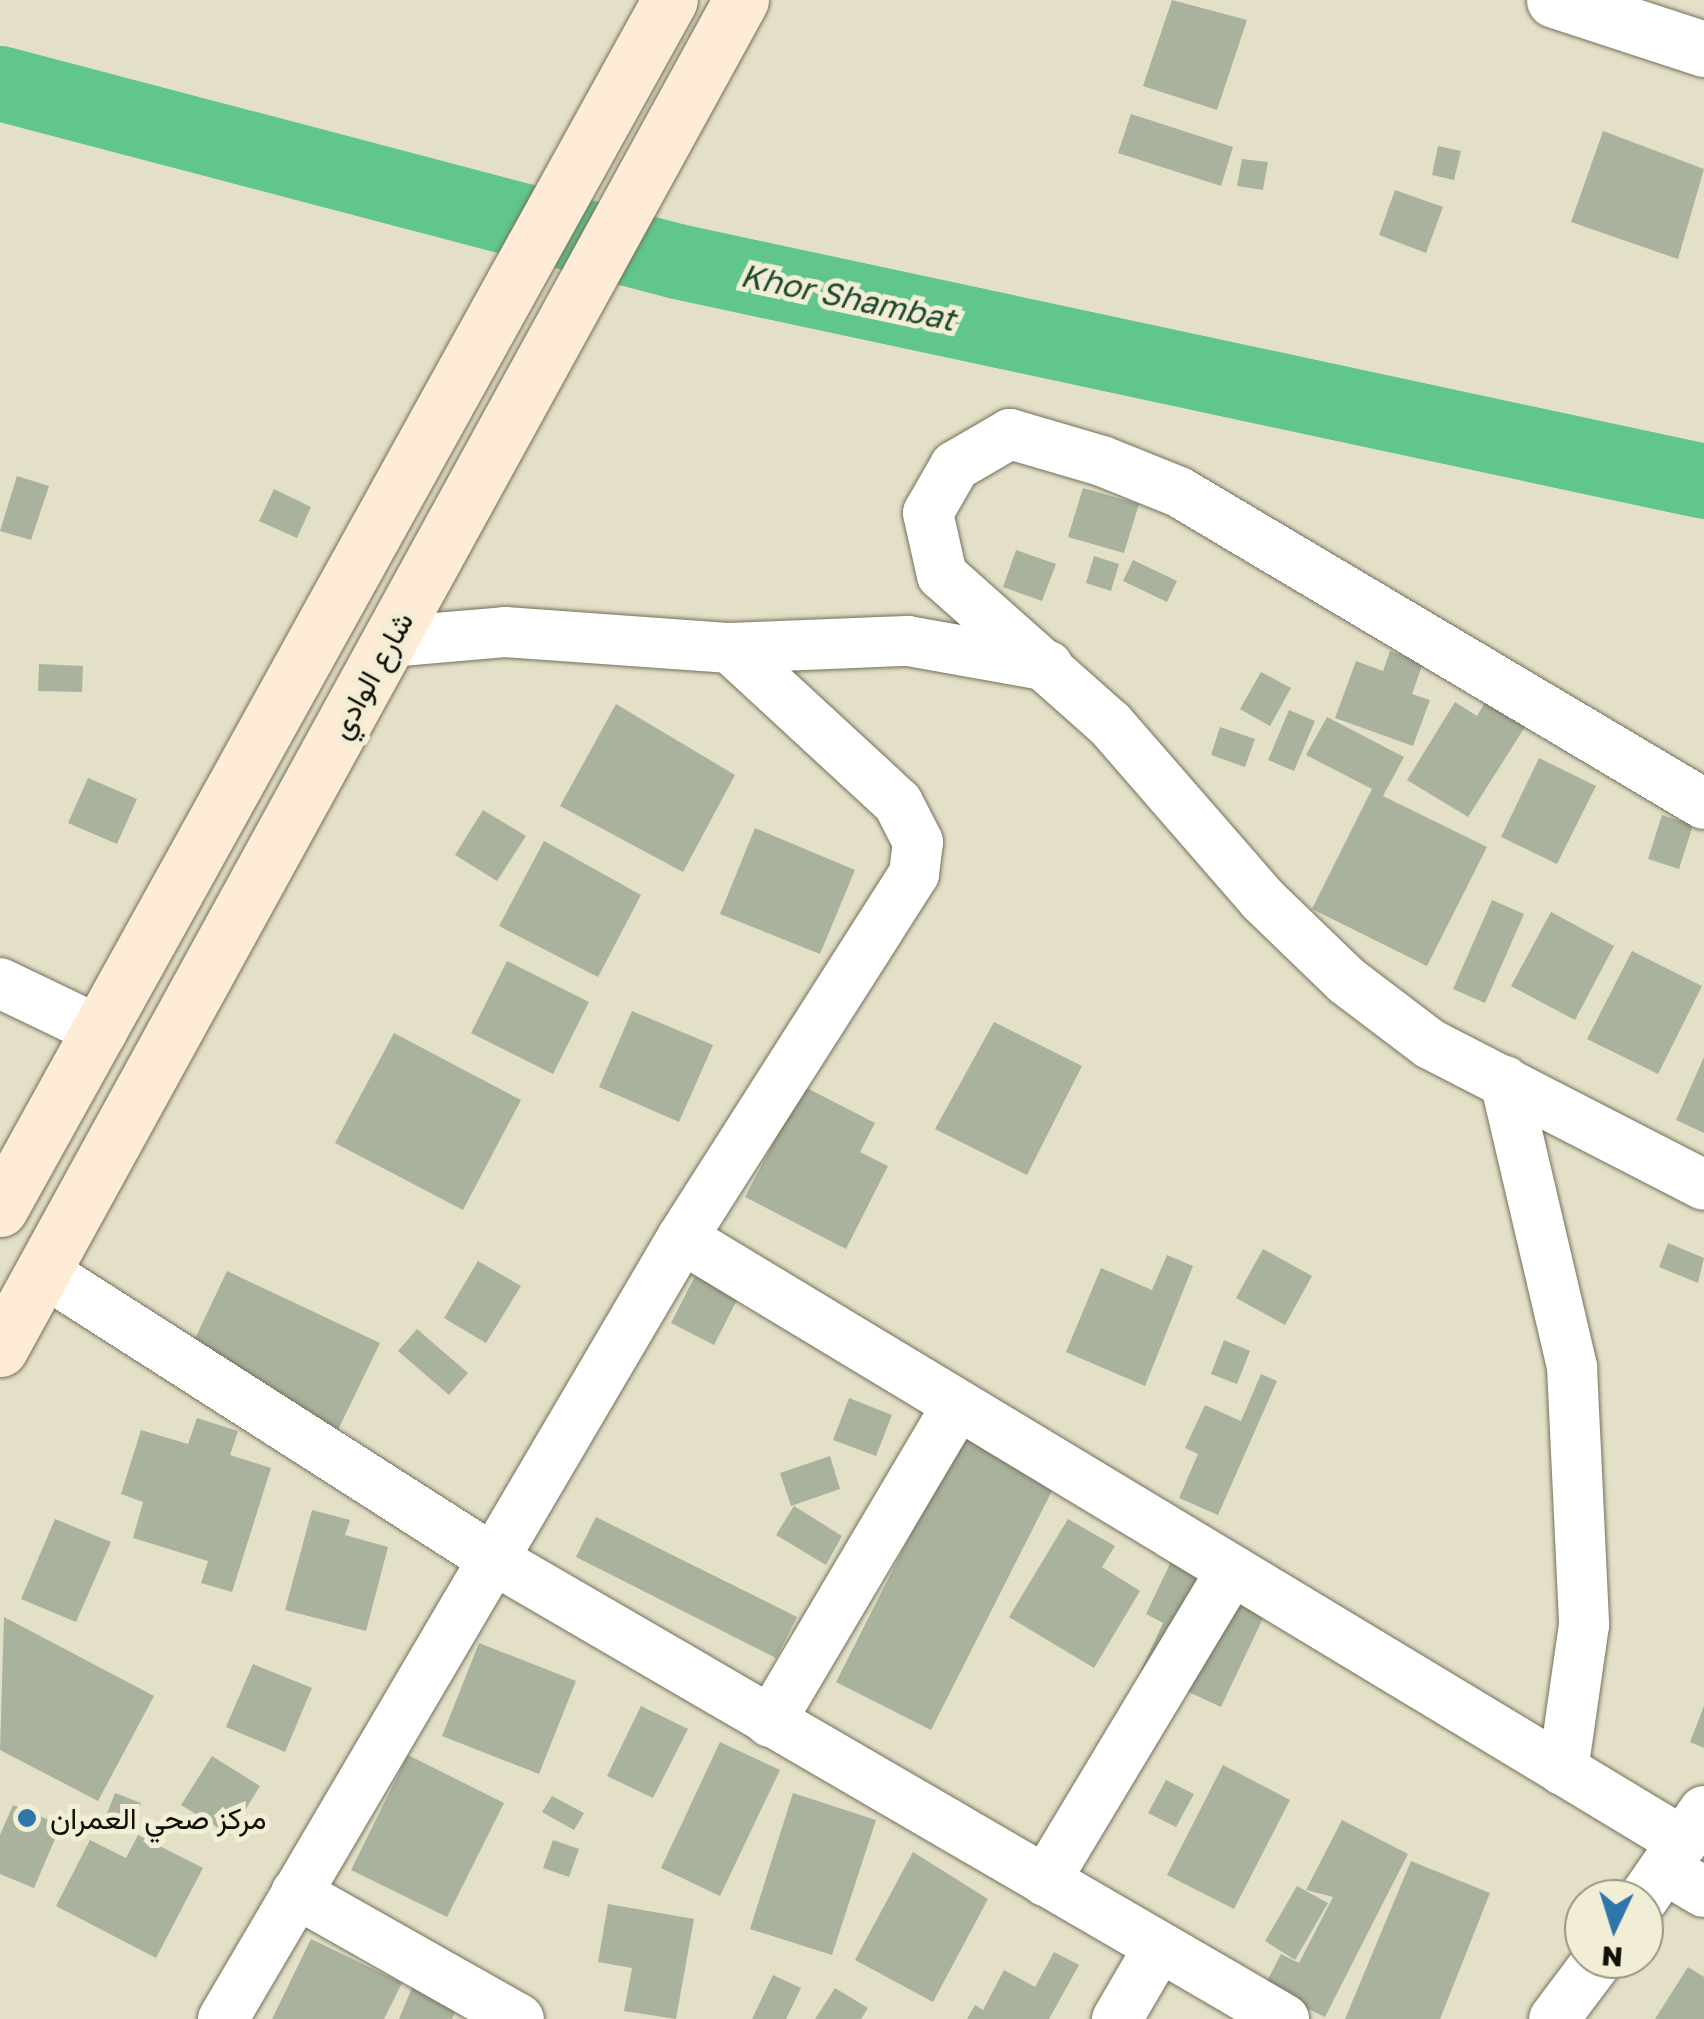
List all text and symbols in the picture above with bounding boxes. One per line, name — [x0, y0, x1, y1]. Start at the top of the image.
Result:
water label: Khor Shambat — [737, 256, 959, 338]
street label: شارع الوادي — [321, 605, 421, 745]
place label: مركز صحي العمران — [50, 1800, 266, 1836]
marker: مركز صحي العمران — [14, 1805, 40, 1831]
north arrow — [1564, 1879, 1664, 1979]
text: N — [1600, 1940, 1624, 1975]

